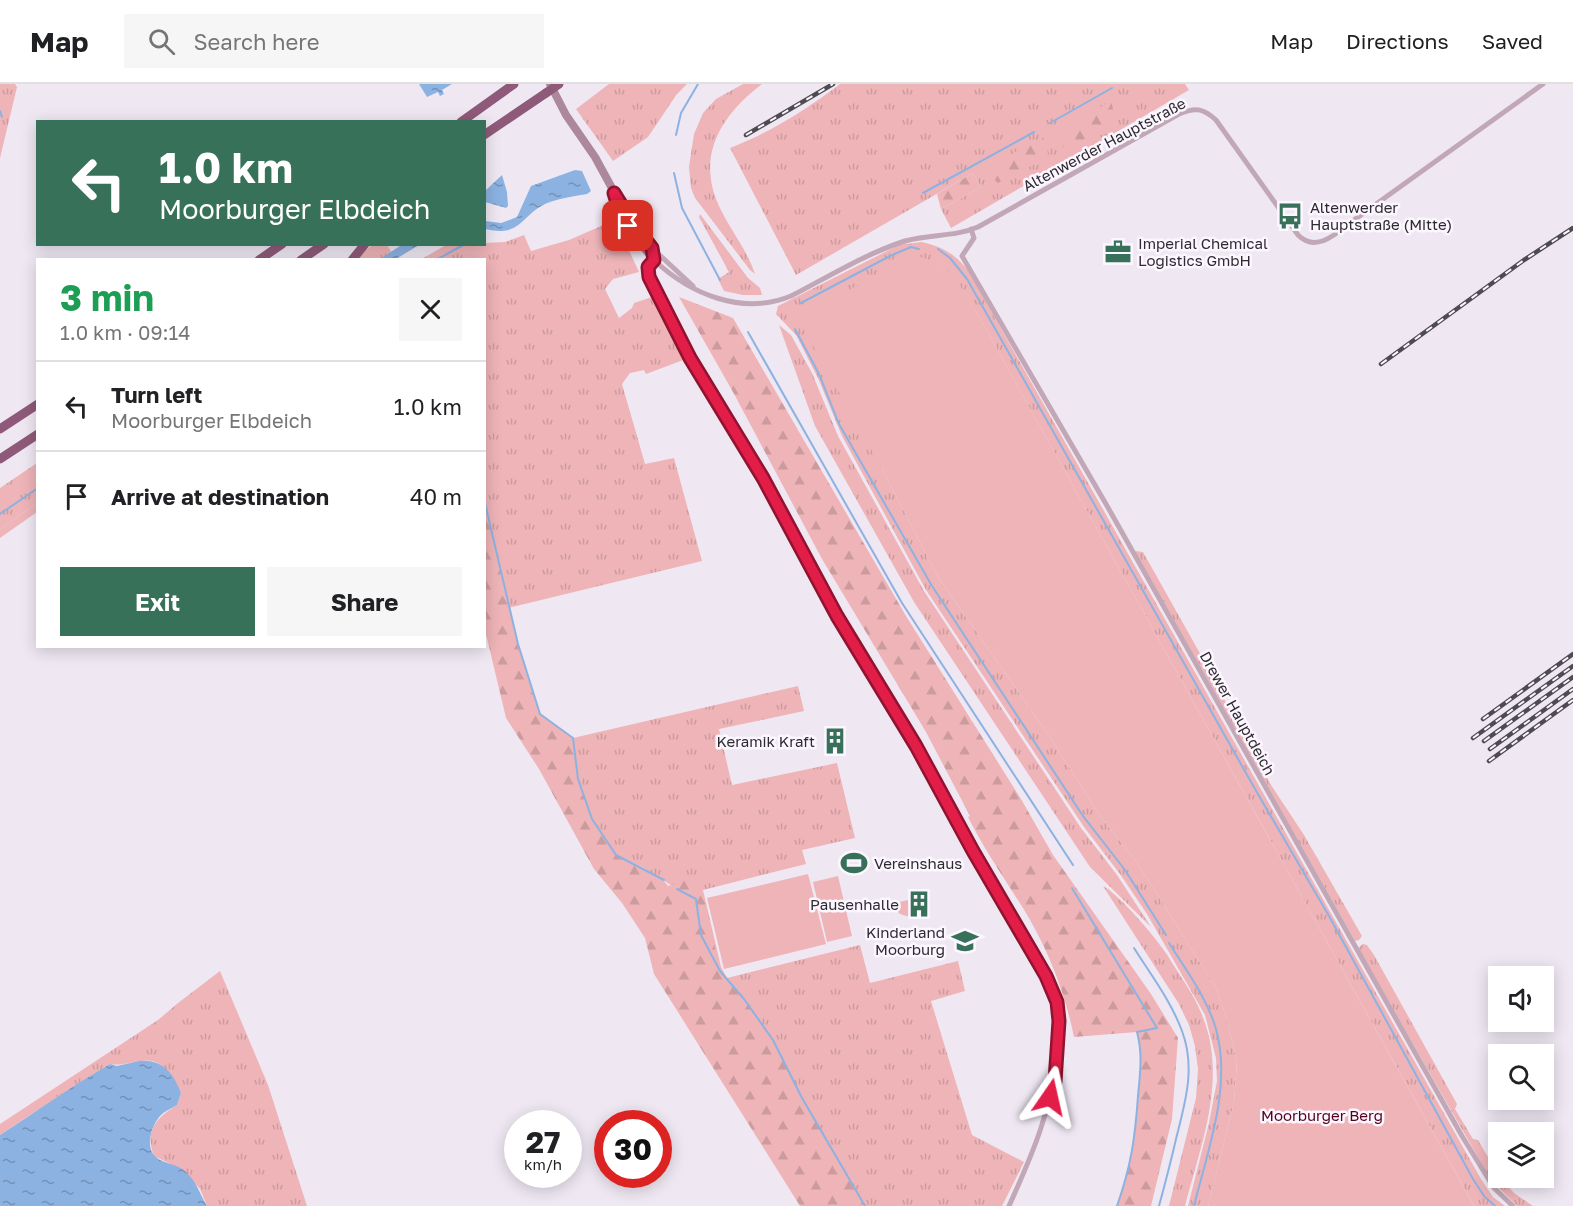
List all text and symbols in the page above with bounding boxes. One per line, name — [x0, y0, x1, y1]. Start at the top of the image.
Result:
search box — [124, 14, 544, 68]
text: Map — [30, 25, 88, 58]
icon: search — [145, 25, 178, 58]
text: Search here — [193, 28, 319, 55]
text: Map — [1270, 28, 1313, 54]
text: Directions — [1346, 28, 1449, 54]
text: Saved — [1482, 28, 1543, 54]
street label: Altenwerder Hauptstraße — [1020, 93, 1189, 195]
text: 1.0 km — [159, 142, 293, 192]
icon: left — [60, 144, 138, 222]
text: Moorburger Elbdeich — [159, 193, 430, 225]
place label: Altenwerder Hauptstraße (Mitte) — [1310, 198, 1452, 233]
pin — [602, 200, 653, 251]
bus stop icon: Altenwerder Hauptstraße (Mitte) — [1275, 201, 1305, 231]
icon: arrive — [611, 209, 644, 242]
place label: Imperial Chemical Logistics GmbH — [1138, 234, 1268, 269]
office icon: Imperial Chemical Logistics GmbH — [1103, 237, 1133, 267]
text: 3 min — [60, 276, 154, 319]
button: close — [399, 278, 462, 341]
text: 1.0 km · 09:14 — [60, 320, 191, 344]
text: Turn left — [111, 381, 202, 408]
icon: left — [60, 390, 93, 423]
text: 1.0 km — [394, 393, 462, 420]
text: Moorburger Elbdeich — [111, 408, 312, 432]
icon: arrive — [60, 480, 93, 513]
text: Arrive at destination — [111, 483, 329, 510]
text: 40 m — [410, 483, 462, 510]
button: Exit — [60, 567, 255, 636]
button: Share — [267, 567, 462, 636]
street label: Drewer Hauptdeich — [1197, 648, 1279, 778]
building icon: Keramik Kraft — [820, 726, 850, 756]
place label: Keramik Kraft — [716, 732, 815, 750]
sports icon: Vereinshaus — [839, 848, 869, 878]
place label: Vereinshaus — [874, 854, 962, 872]
building icon: Pausenhalle — [904, 889, 934, 919]
place label: Pausenhalle — [810, 895, 899, 913]
place label: Kinderland Moorburg — [866, 923, 945, 958]
school or university icon: Kinderland Moorburg — [950, 926, 980, 956]
map controls — [1488, 966, 1554, 1188]
button: sound — [1488, 966, 1554, 1032]
button: search — [1488, 1044, 1554, 1110]
position arrow — [1018, 1065, 1082, 1129]
park label: Moorburger Berg — [1261, 1106, 1383, 1124]
speed limit sign: 30 — [594, 1110, 672, 1188]
button: layers — [1488, 1122, 1554, 1188]
text: 27 — [526, 1124, 560, 1160]
text: km/h — [524, 1155, 562, 1173]

